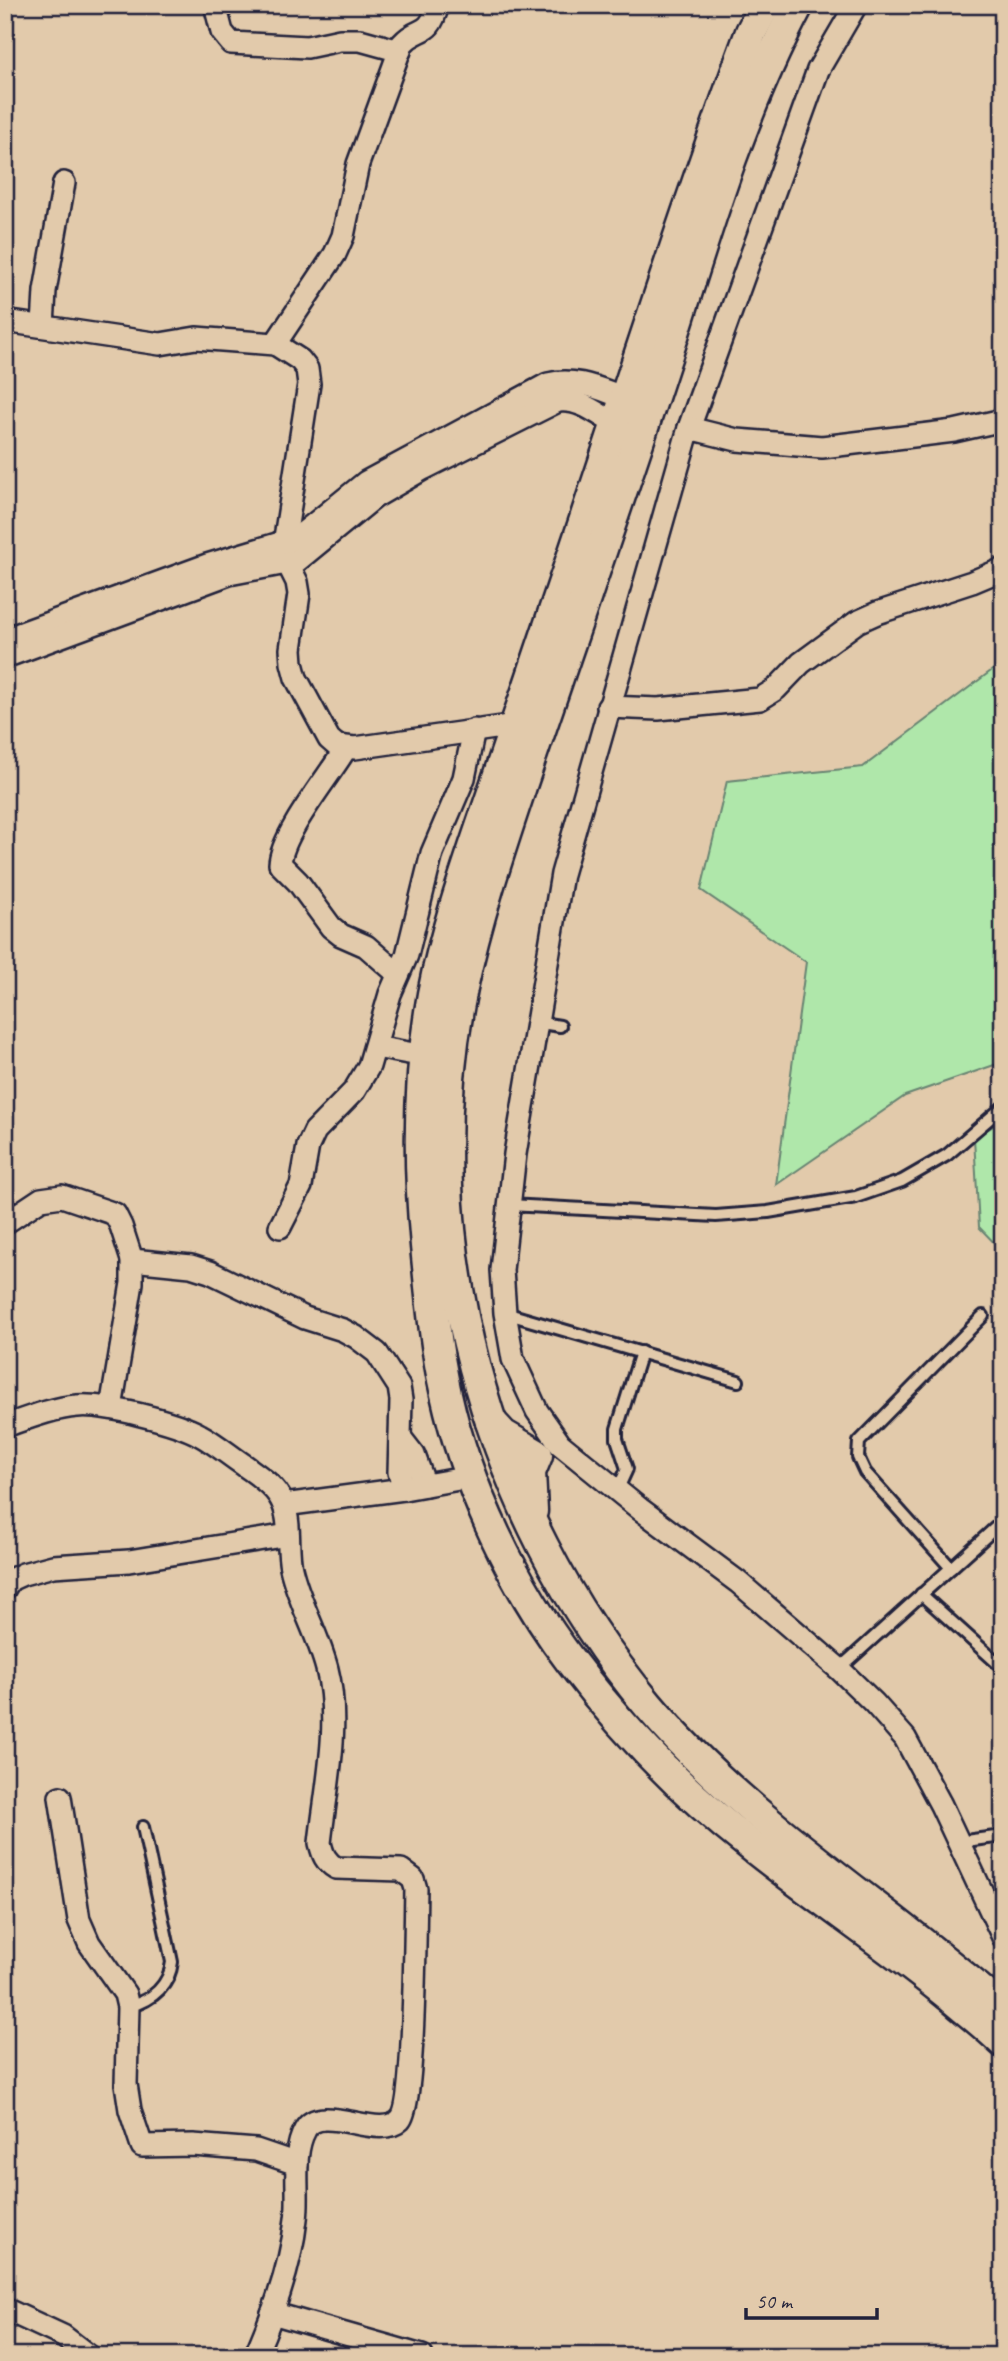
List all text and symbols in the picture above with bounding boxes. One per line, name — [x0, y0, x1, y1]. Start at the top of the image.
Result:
scale bar — [746, 2277, 877, 2321]
text: 50 m — [756, 2288, 794, 2314]

